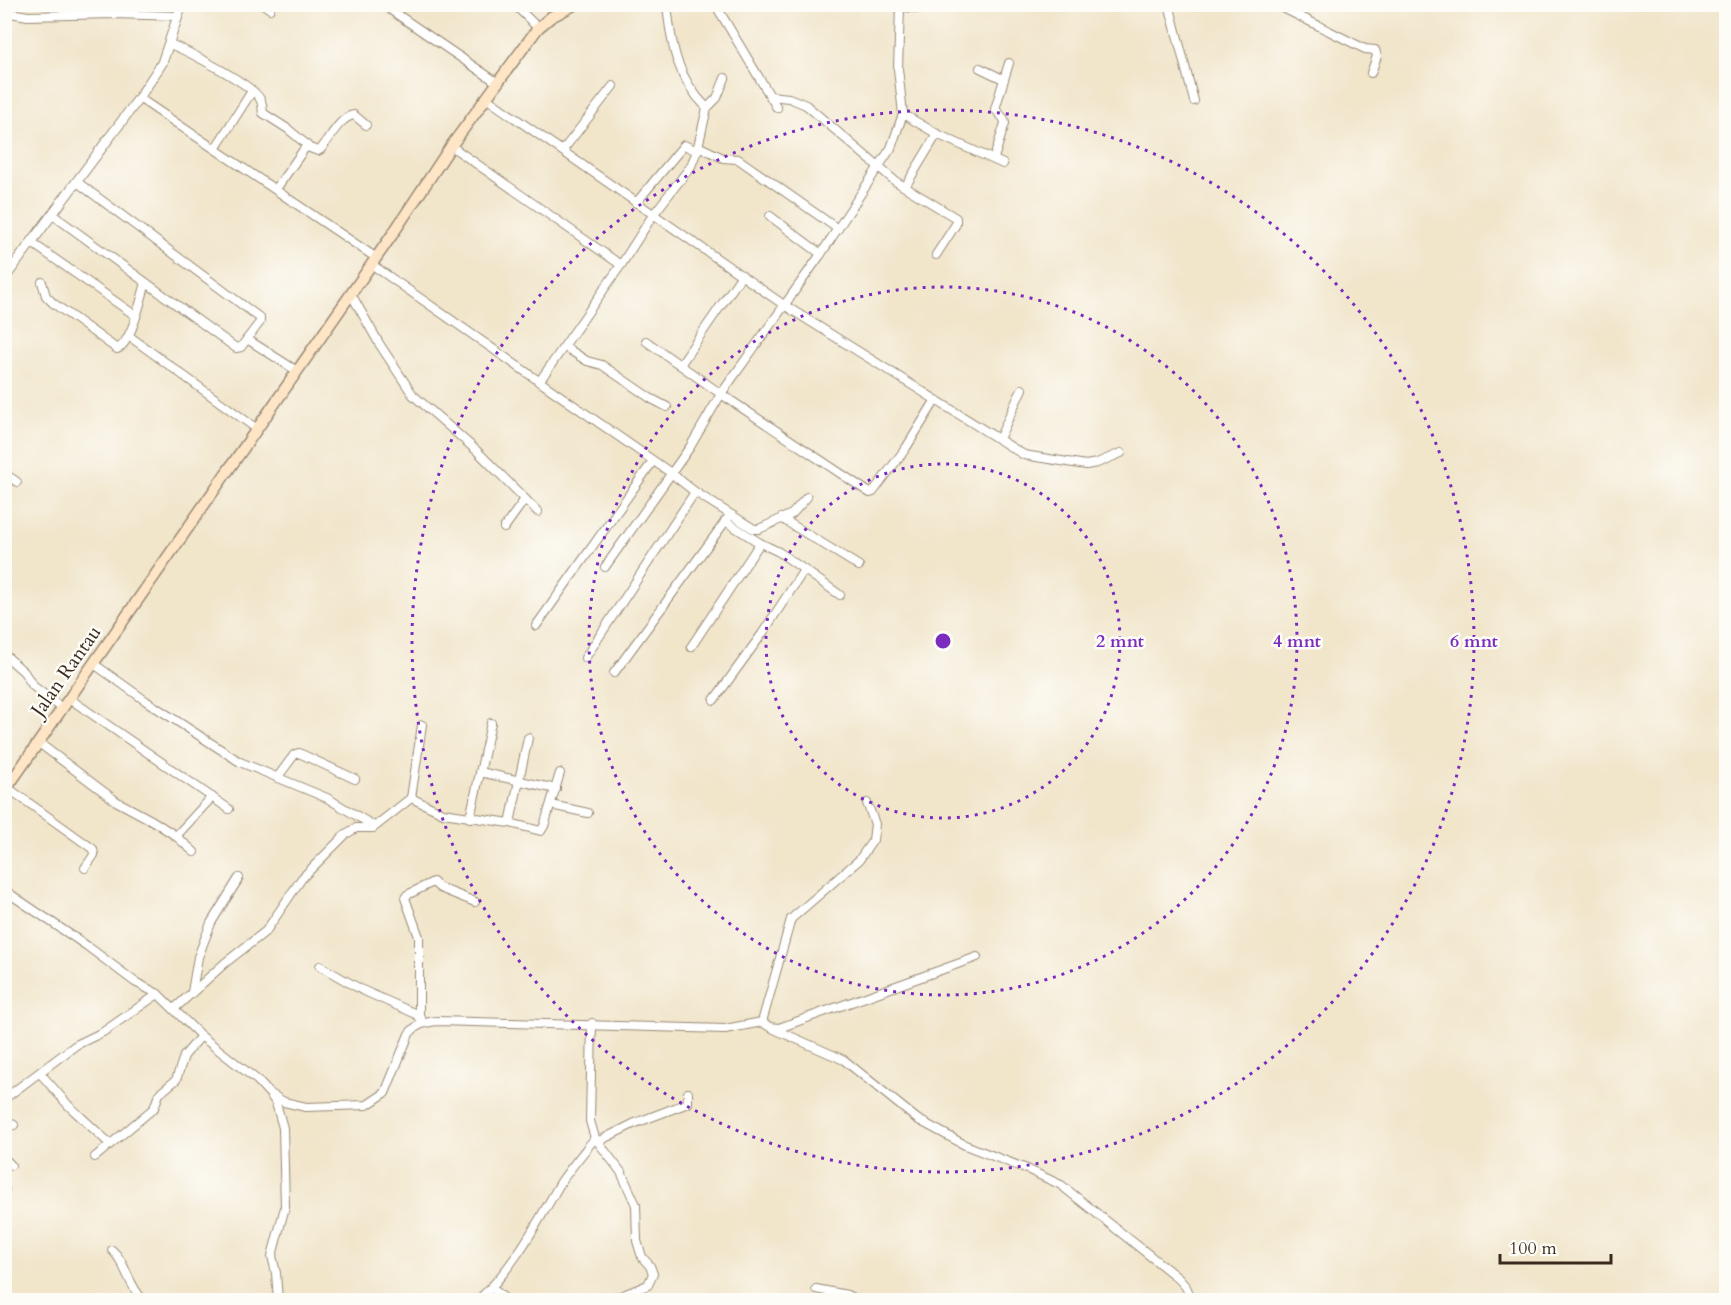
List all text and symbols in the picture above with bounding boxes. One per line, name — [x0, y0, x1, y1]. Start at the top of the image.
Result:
street label: Jalan Rantau — [23, 620, 107, 724]
text: 2 mnt — [1096, 629, 1145, 654]
text: 4 mnt — [1273, 629, 1322, 654]
text: 6 mnt — [1450, 629, 1499, 654]
centre of rings — [933, 631, 953, 651]
scale bar — [1500, 1227, 1611, 1265]
text: 100 m — [1509, 1236, 1557, 1261]

